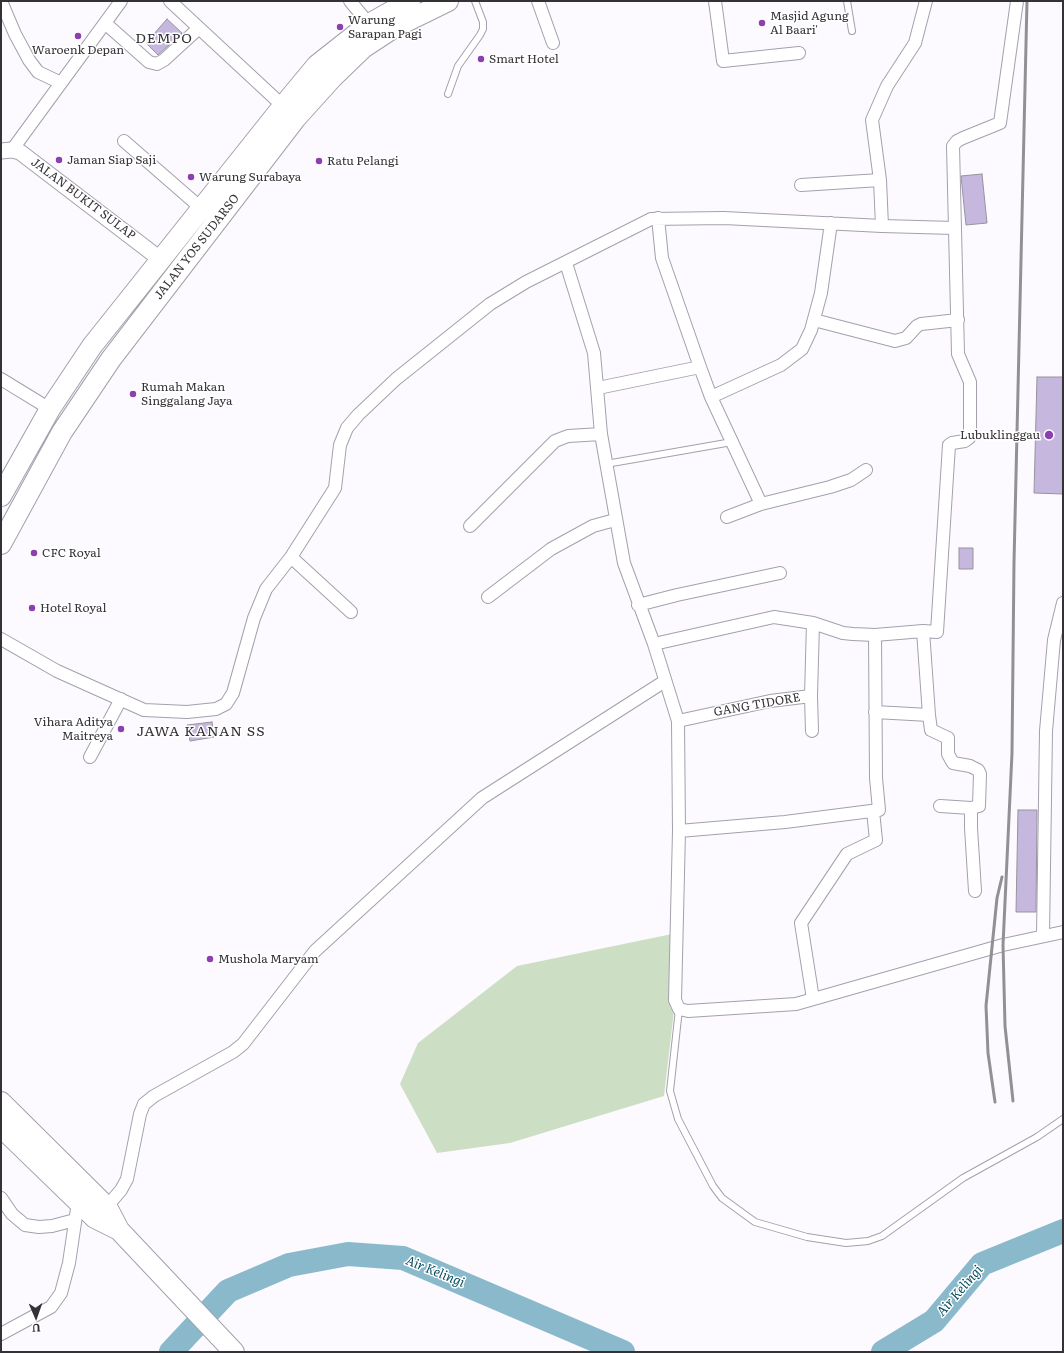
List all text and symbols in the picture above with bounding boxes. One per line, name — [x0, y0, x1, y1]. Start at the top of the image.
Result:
place label: Masjid Agung Al Baari' — [770, 9, 849, 37]
place label: Warung Sarapan Pagi — [348, 13, 422, 41]
marker: Masjid Agung Al Baari' — [757, 18, 767, 28]
marker: Warung Sarapan Pagi — [335, 22, 345, 32]
marker: Waroenk Depan — [73, 31, 83, 41]
district label: DEMPO — [135, 31, 193, 47]
place label: Waroenk Depan — [32, 43, 124, 57]
place label: Smart Hotel — [489, 52, 559, 66]
marker: Smart Hotel — [476, 54, 486, 64]
place label: Jaman Siap Saji — [67, 153, 156, 167]
place label: Ratu Pelangi — [327, 154, 399, 168]
street label: JALAN BUKIT SULAP — [28, 155, 138, 243]
marker: Jaman Siap Saji — [54, 155, 64, 165]
marker: Ratu Pelangi — [314, 156, 324, 166]
place label: Warung Surabaya — [199, 170, 301, 184]
marker: Warung Surabaya — [186, 172, 196, 182]
street label: JALAN YOS SUDARSO — [151, 192, 243, 302]
place label: Rumah Makan Singgalang Jaya — [141, 380, 232, 408]
marker: Rumah Makan Singgalang Jaya — [128, 389, 138, 399]
place label: Lubuklinggau — [960, 428, 1040, 442]
marker: Lubuklinggau — [1043, 429, 1055, 441]
place label: CFC Royal — [42, 546, 101, 560]
marker: CFC Royal — [29, 548, 39, 558]
place label: Hotel Royal — [40, 601, 106, 615]
marker: Hotel Royal — [27, 603, 37, 613]
street label: GANG TIDORE — [713, 690, 801, 720]
place label: Vihara Aditya Maitreya — [34, 715, 113, 743]
marker: Vihara Aditya Maitreya — [116, 724, 126, 734]
district label: JAWA KANAN SS — [136, 724, 266, 740]
place label: Mushola Maryam — [218, 952, 319, 966]
marker: Mushola Maryam — [205, 954, 215, 964]
water label: Air Kelingi — [403, 1253, 467, 1291]
water label: Air Kelingi — [934, 1262, 986, 1320]
north arrow — [16, 1297, 56, 1337]
text: U — [32, 1321, 41, 1337]

